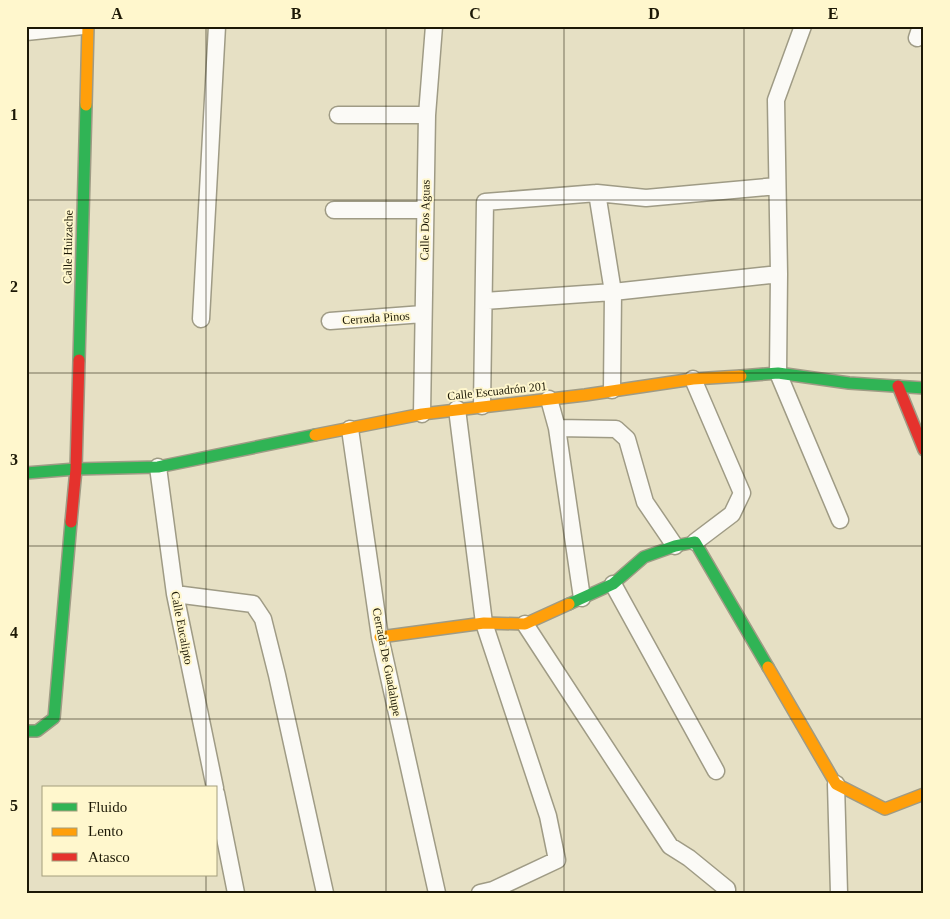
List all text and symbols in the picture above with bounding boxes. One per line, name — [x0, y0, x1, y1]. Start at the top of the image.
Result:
text: A — [111, 5, 123, 22]
text: B — [291, 5, 302, 22]
text: C — [469, 5, 481, 22]
text: D — [648, 5, 660, 22]
text: E — [828, 5, 838, 22]
text: 1 — [10, 106, 18, 123]
street label: Calle Dos Aguas — [417, 179, 433, 260]
street label: Calle Huizache — [60, 210, 76, 284]
text: 2 — [10, 278, 18, 295]
street label: Cerrada Pinos — [342, 309, 411, 327]
street label: Calle Escuadrón 201 — [447, 379, 547, 403]
text: 3 — [10, 451, 18, 468]
street label: Calle Eucalipto — [168, 590, 196, 666]
street label: Cerrada De Guadalupe — [370, 607, 404, 717]
text: 4 — [10, 624, 18, 641]
legend — [42, 786, 218, 876]
text: 5 — [10, 797, 18, 814]
text: Fluido — [88, 799, 127, 815]
text: Lento — [88, 823, 123, 839]
text: Atasco — [88, 849, 130, 865]

